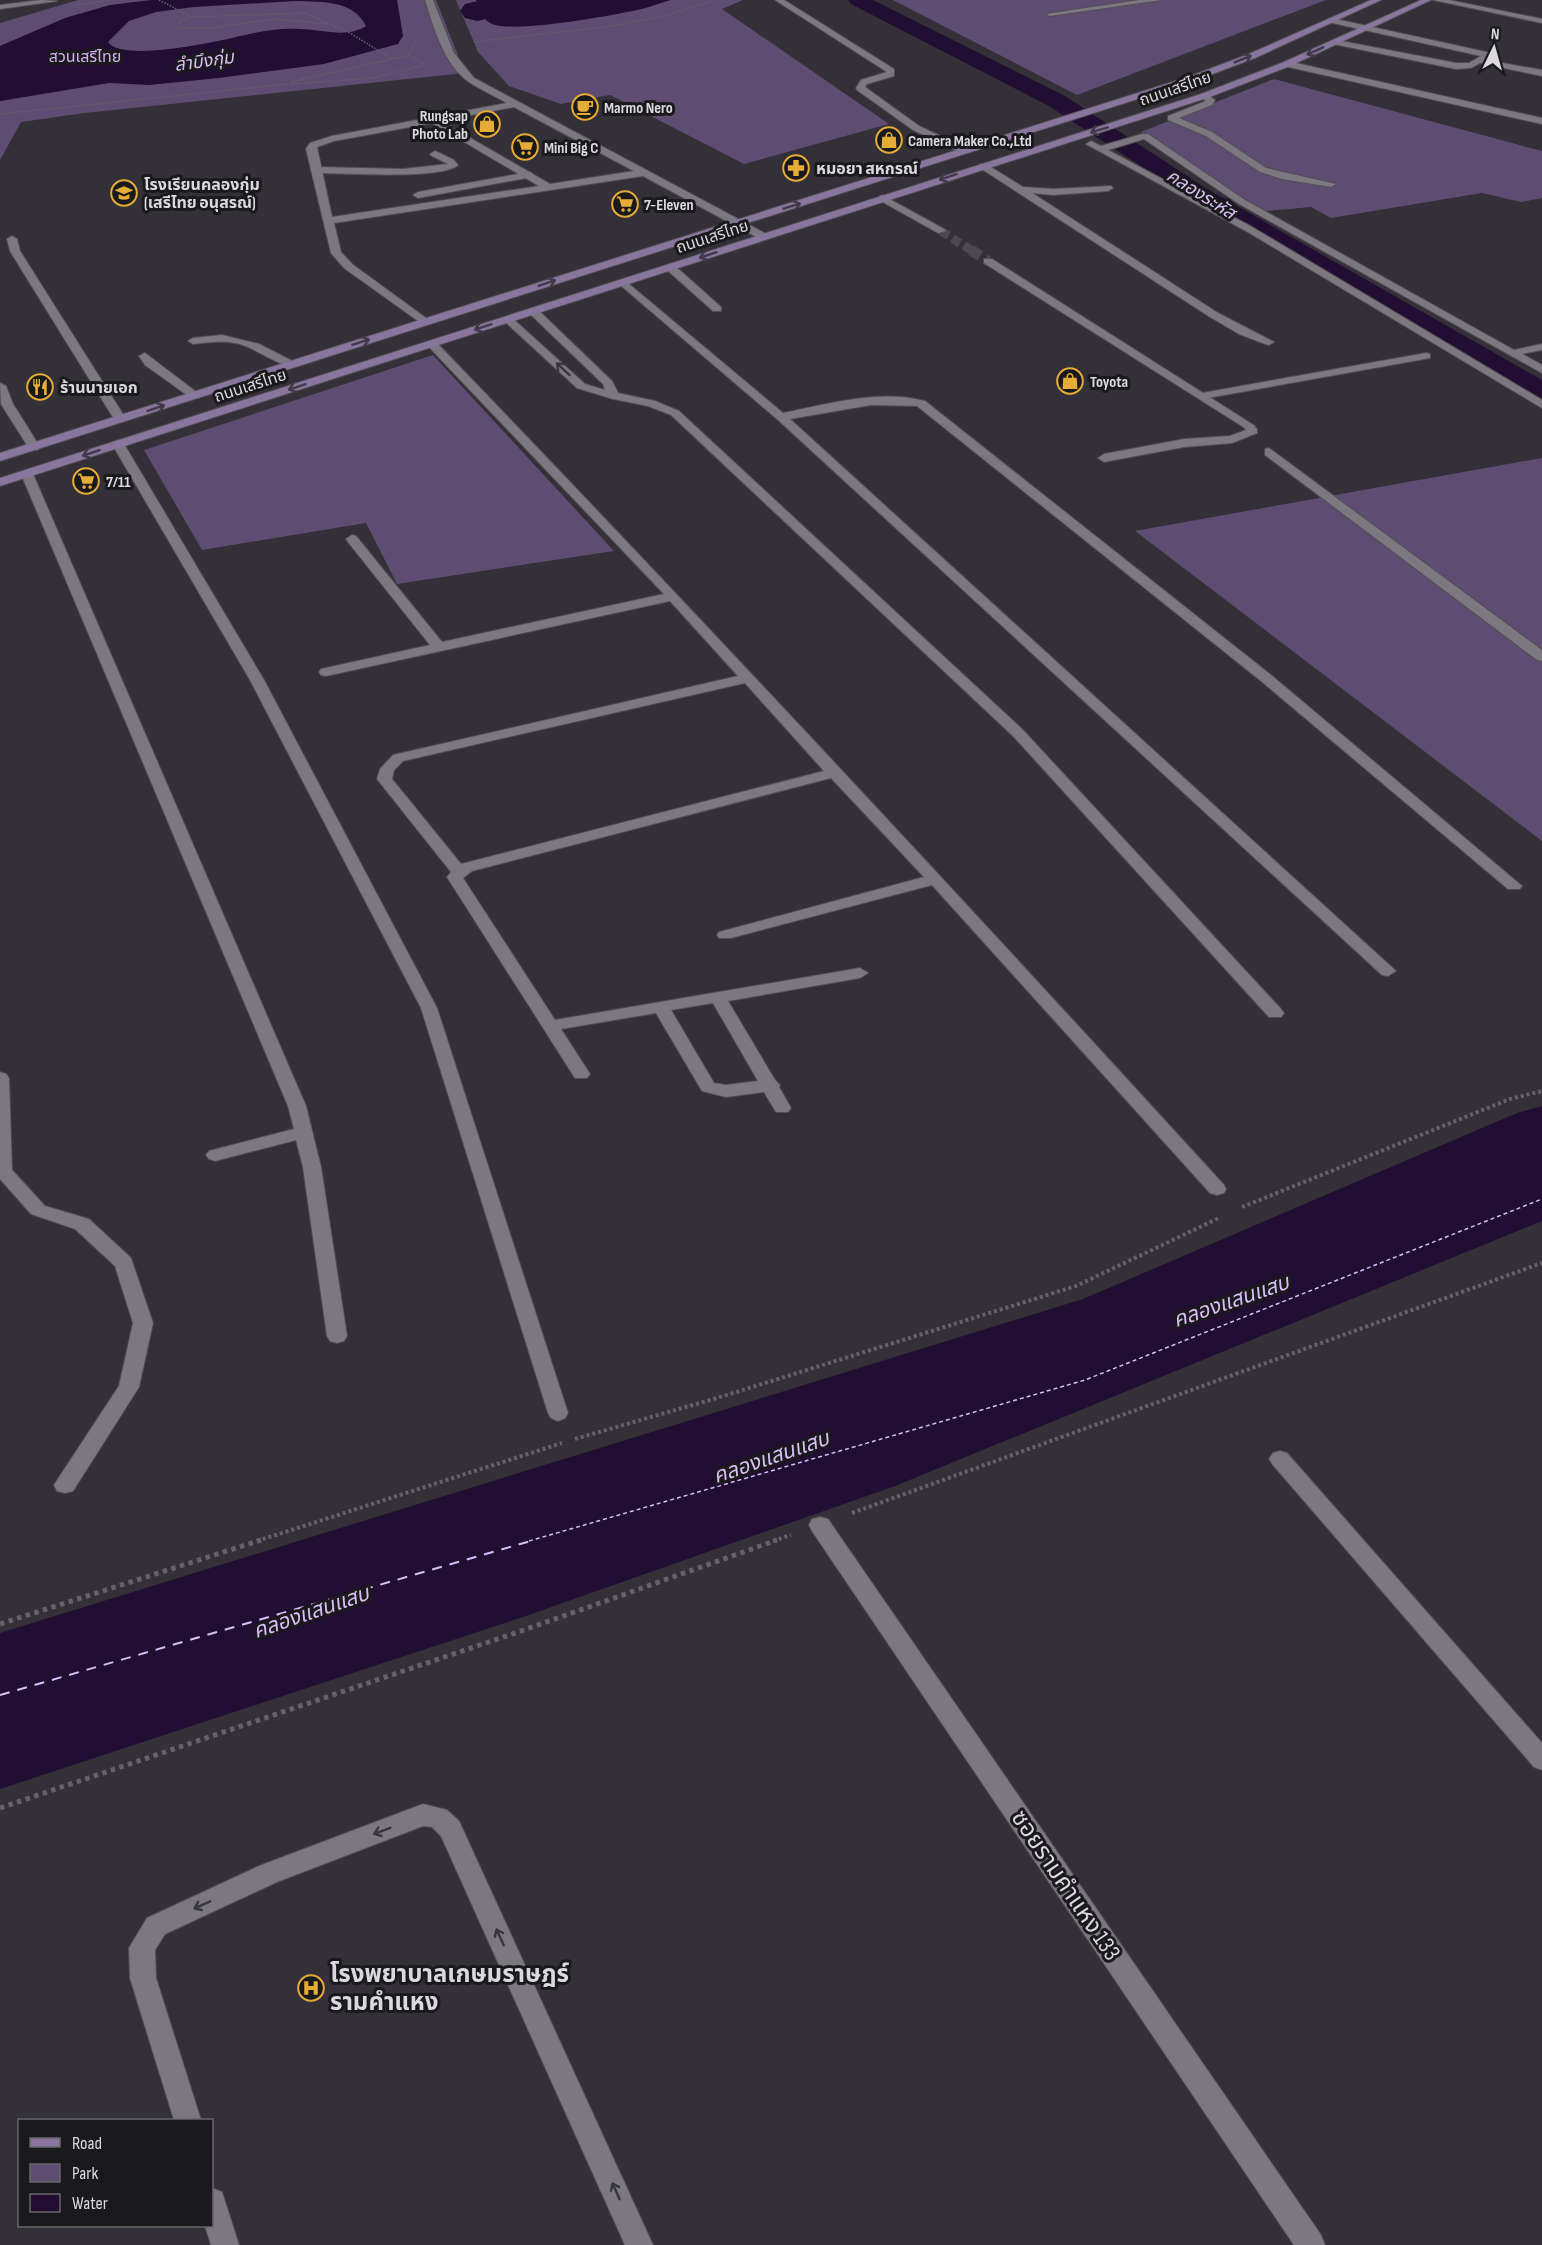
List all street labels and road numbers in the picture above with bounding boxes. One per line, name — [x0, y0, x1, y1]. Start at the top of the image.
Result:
street label: ถนนเสรีไทย — [1137, 68, 1214, 111]
street label: ถนนเสรีไทย — [674, 217, 751, 258]
street label: ถนนเสรีไทย — [212, 366, 289, 407]
street label: ซอยรามคำแหง 133 — [1005, 1805, 1127, 1966]

